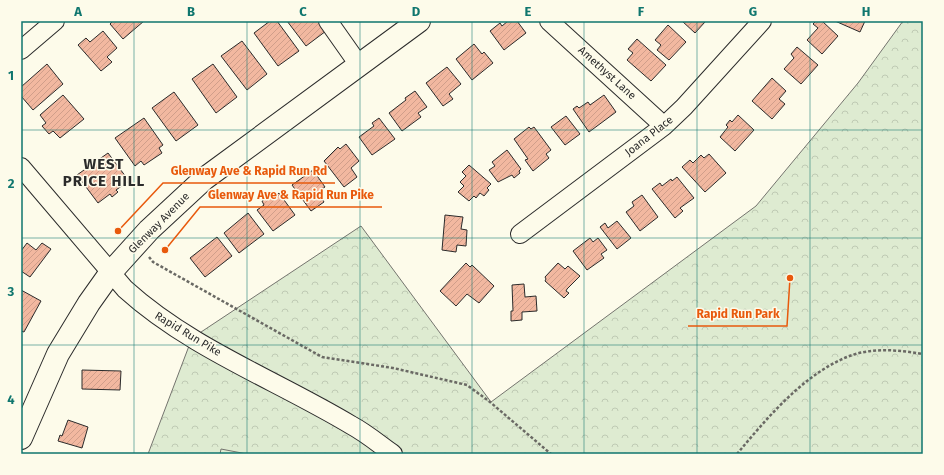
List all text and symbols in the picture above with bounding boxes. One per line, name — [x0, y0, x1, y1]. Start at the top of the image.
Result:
text: A — [73, 4, 82, 19]
text: B — [187, 4, 195, 19]
text: C — [299, 4, 307, 19]
text: D — [412, 4, 421, 19]
text: E — [525, 4, 532, 19]
text: F — [638, 4, 645, 19]
text: G — [749, 4, 757, 19]
text: H — [862, 4, 870, 19]
street label: Amethyst Lane — [575, 44, 639, 102]
text: 1 — [8, 68, 14, 83]
street label: Joana Place — [622, 113, 676, 159]
district label: WEST PRICE HILL — [63, 155, 145, 190]
callout: Glenway Ave & Rapid Run Rd — [163, 159, 335, 183]
text: Glenway Ave & Rapid Run Rd — [171, 164, 327, 178]
text: 2 — [8, 176, 15, 191]
callout: Glenway Ave & Rapid Run Pike — [200, 183, 382, 207]
text: Glenway Ave & Rapid Run Pike — [208, 188, 374, 202]
street label: Glenway Avenue — [126, 190, 192, 256]
text: 3 — [7, 284, 15, 299]
callout: Rapid Run Park — [688, 302, 787, 326]
text: Rapid Run Park — [696, 307, 780, 321]
street label: Rapid Run Pike — [152, 309, 224, 359]
text: 4 — [7, 392, 15, 407]

